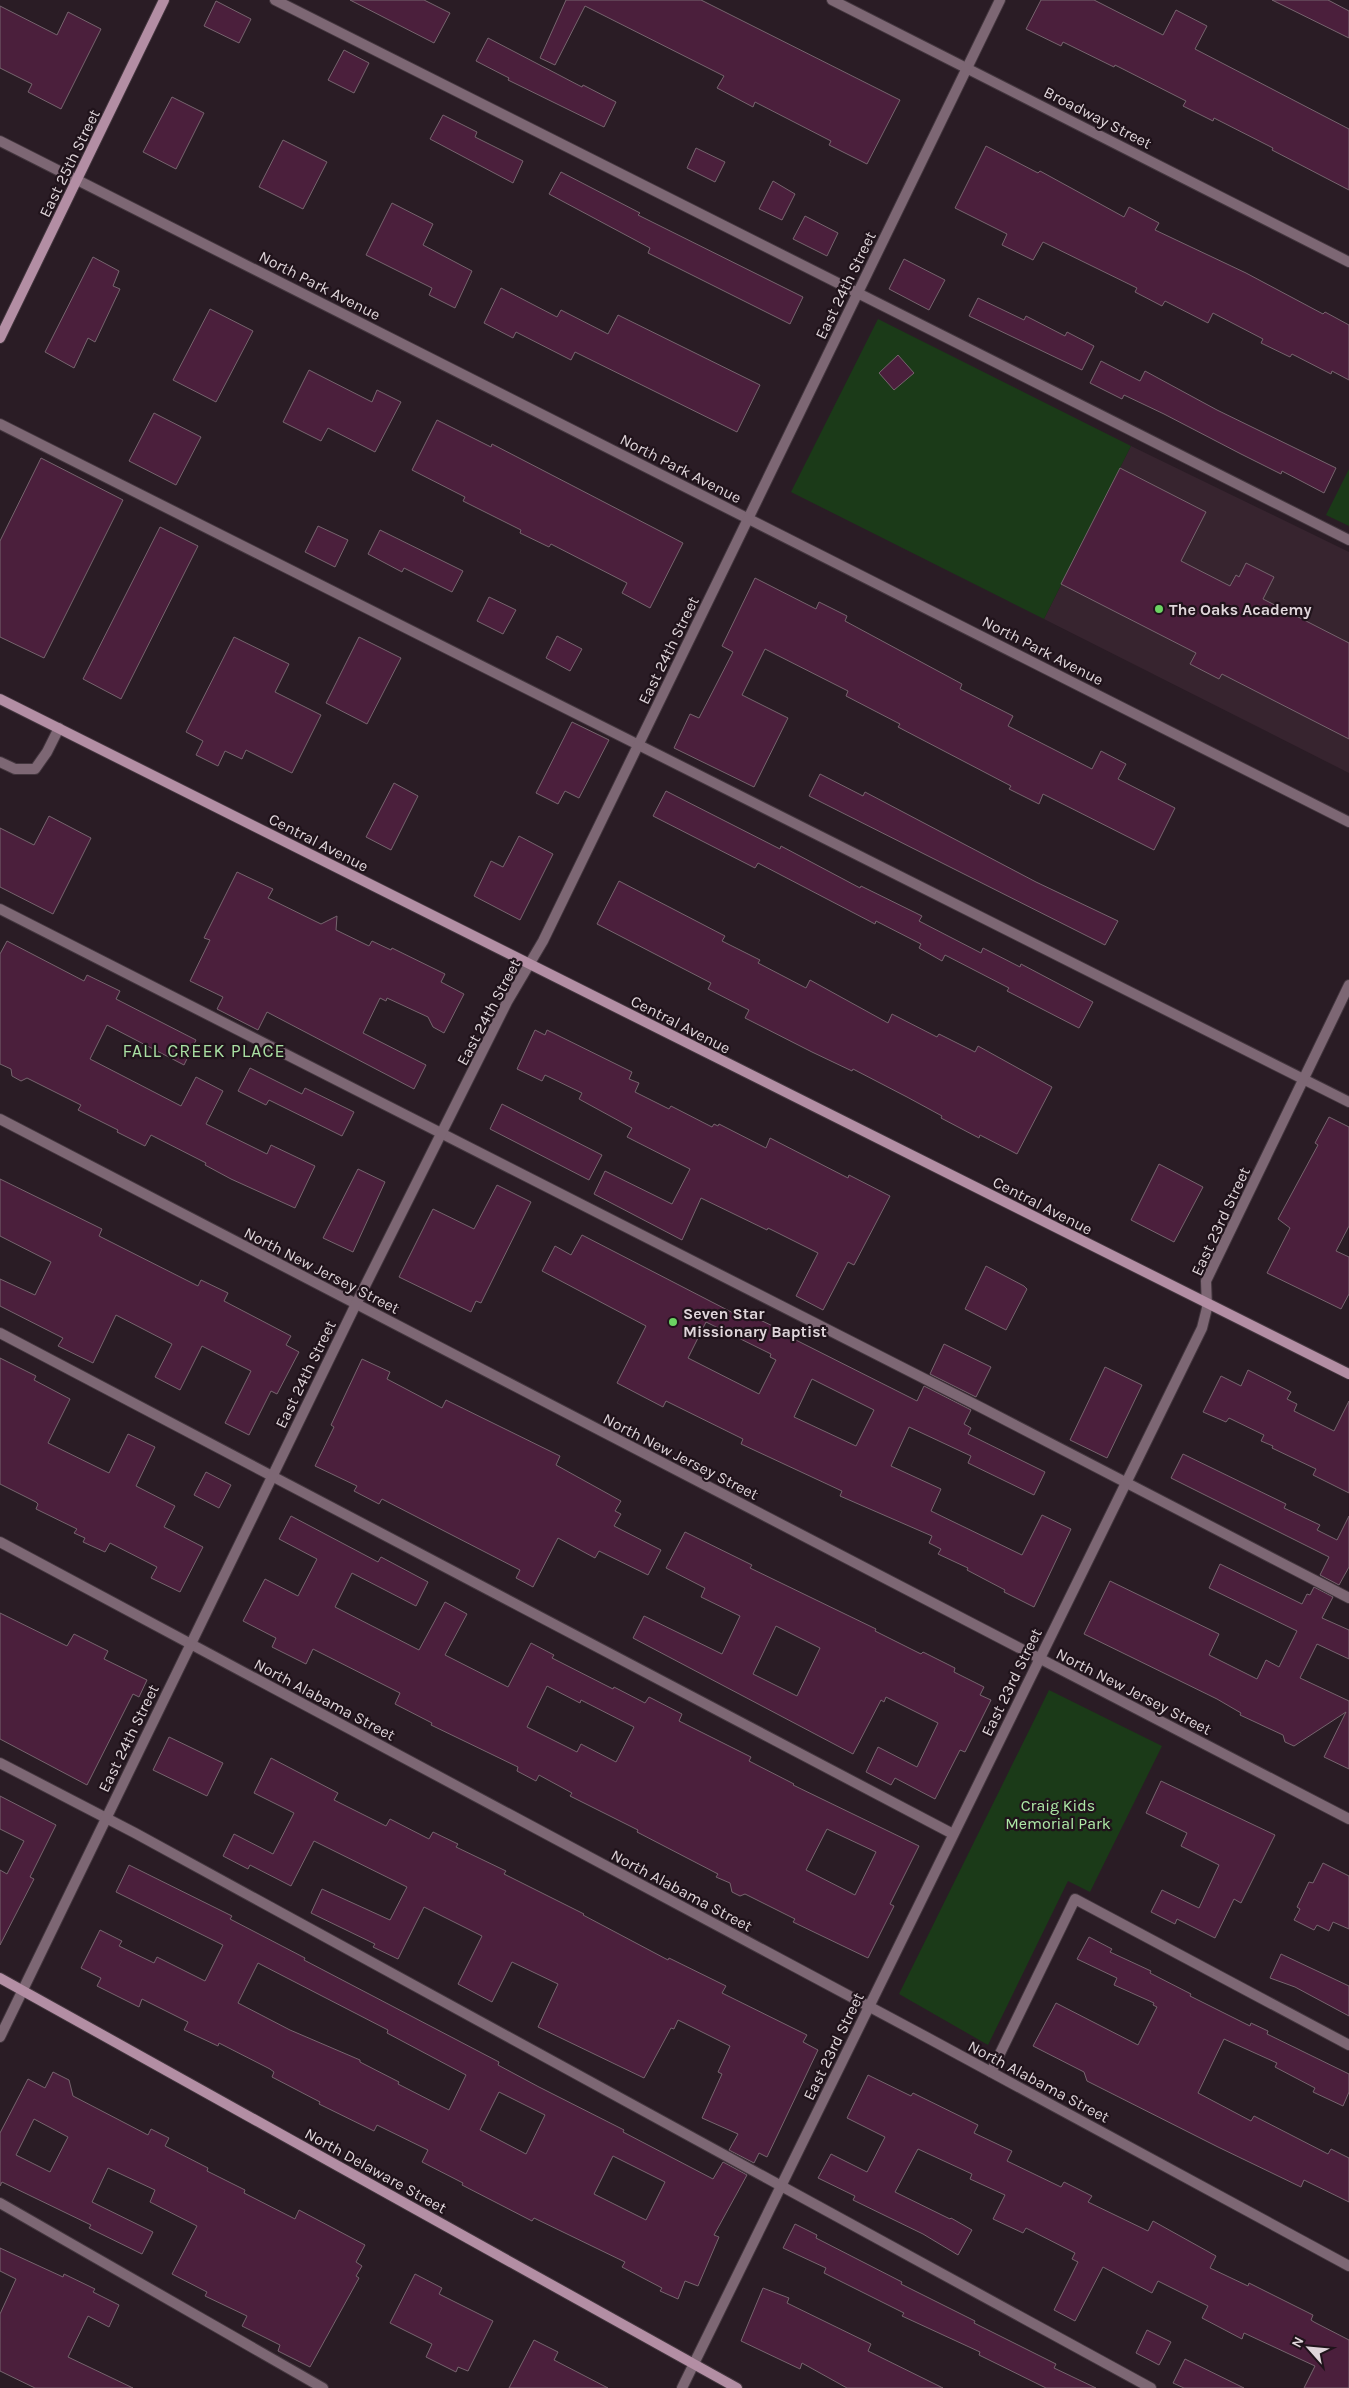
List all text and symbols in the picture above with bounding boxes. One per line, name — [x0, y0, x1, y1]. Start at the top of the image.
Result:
street label: Broadway Street — [1041, 82, 1155, 153]
street label: East 25th Street — [35, 106, 104, 220]
street label: East 24th Street — [811, 228, 880, 342]
street label: North Park Avenue — [256, 247, 384, 324]
street label: North Park Avenue — [617, 430, 745, 507]
street label: East 24th Street — [634, 593, 703, 707]
place label: The Oaks Academy — [1169, 600, 1312, 619]
marker: The Oaks Academy — [1153, 603, 1165, 615]
street label: North Park Avenue — [979, 612, 1107, 689]
street label: Central Avenue — [266, 809, 372, 876]
street label: East 24th Street — [452, 956, 524, 1069]
street label: Central Avenue — [628, 991, 734, 1058]
district label: FALL CREEK PLACE — [122, 1040, 286, 1062]
street label: East 23rd Street — [1187, 1164, 1254, 1279]
street label: Central Avenue — [990, 1172, 1096, 1239]
street label: North New Jersey Street — [241, 1223, 403, 1318]
place label: Seven Star Missionary Baptist — [683, 1304, 827, 1341]
marker: Seven Star Missionary Baptist — [667, 1316, 679, 1328]
street label: East 24th Street — [271, 1317, 340, 1431]
street label: North New Jersey Street — [600, 1409, 762, 1504]
street label: East 23rd Street — [977, 1625, 1046, 1739]
street label: North New Jersey Street — [1053, 1644, 1215, 1739]
street label: North Alabama Street — [251, 1654, 399, 1745]
street label: East 24th Street — [94, 1681, 163, 1795]
park label: Craig Kids Memorial Park — [1005, 1796, 1111, 1833]
street label: North Alabama Street — [608, 1845, 756, 1936]
street label: East 23rd Street — [799, 1989, 868, 2103]
street label: North Alabama Street — [965, 2036, 1113, 2127]
street label: North Delaware Street — [302, 2124, 450, 2217]
north arrow — [1284, 2323, 1334, 2373]
text: N — [1288, 2334, 1308, 2351]

